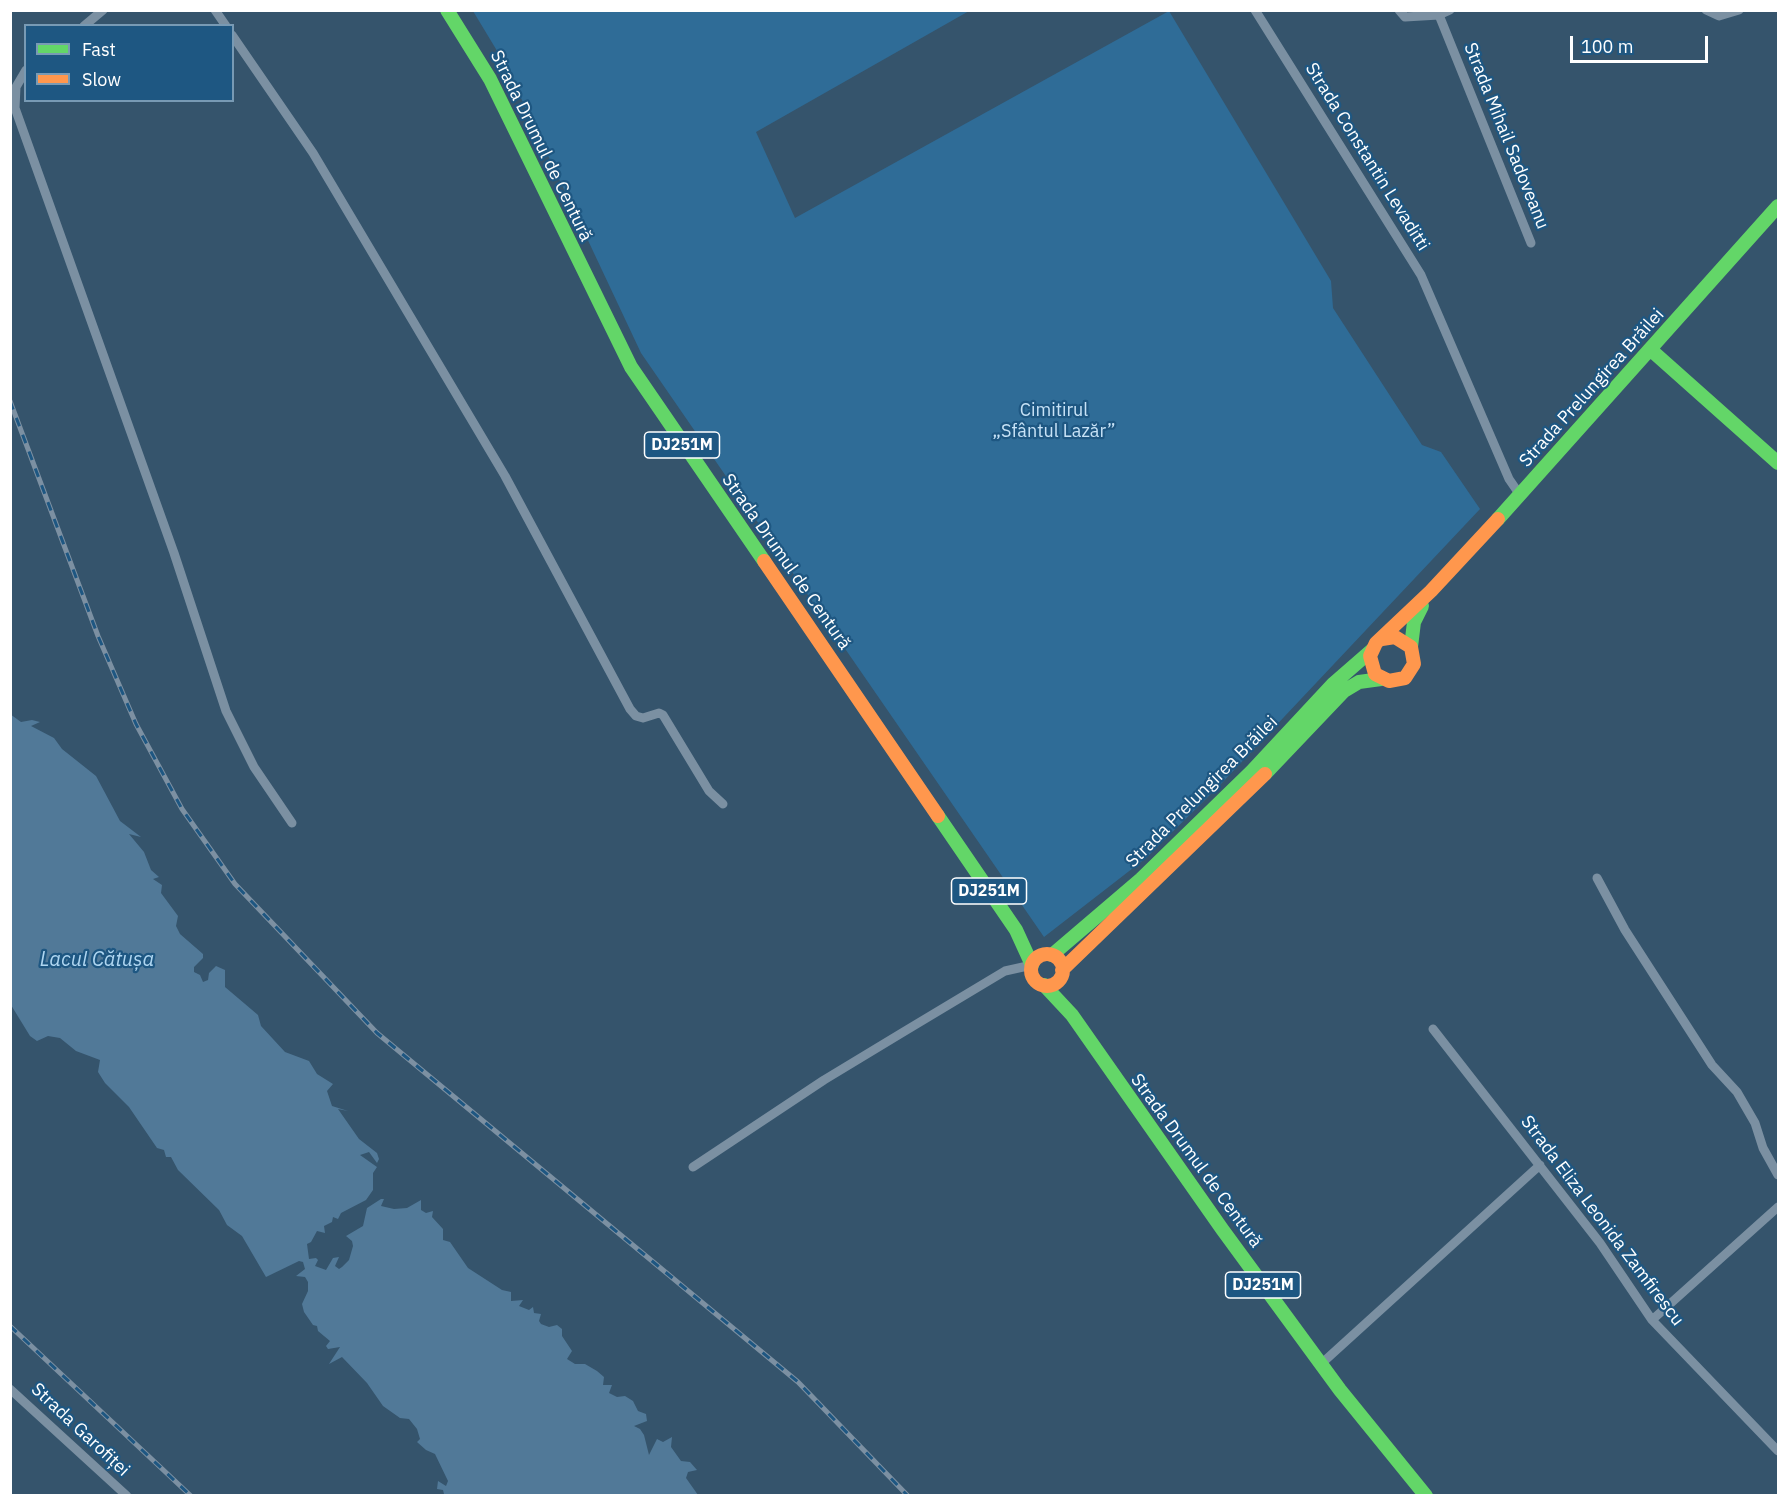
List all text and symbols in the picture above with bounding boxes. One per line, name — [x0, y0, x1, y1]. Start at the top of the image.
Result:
legend — [24, 24, 234, 102]
scale bar — [1573, 24, 1711, 62]
text: 100 m — [1581, 35, 1633, 58]
text: Fast — [82, 38, 116, 61]
street label: Strada Mihail Sadoveanu — [1459, 40, 1553, 232]
street label: Strada Drumul de Centură — [485, 47, 597, 245]
street label: Strada Constantin Levaditti — [1300, 59, 1434, 255]
text: Slow — [82, 68, 121, 91]
street label: Strada Prelungirea Brăilei — [1515, 304, 1669, 472]
park label: Cimitirul „Sfântul Lazăr” — [992, 400, 1116, 442]
road number: DJ251M — [644, 432, 720, 458]
street label: Strada Drumul de Centură — [717, 470, 855, 654]
street label: Strada Prelungirea Brăilei — [1122, 712, 1282, 872]
road number: DJ251M — [952, 878, 1026, 904]
water label: Lacul Cătușa — [40, 948, 154, 972]
street label: Strada Drumul de Centură — [1126, 1070, 1266, 1252]
street label: Strada Eliza Leonida Zamfirescu — [1516, 1112, 1688, 1330]
road number: DJ251M — [1226, 1272, 1300, 1298]
street label: Strada Garofiței — [26, 1379, 134, 1481]

